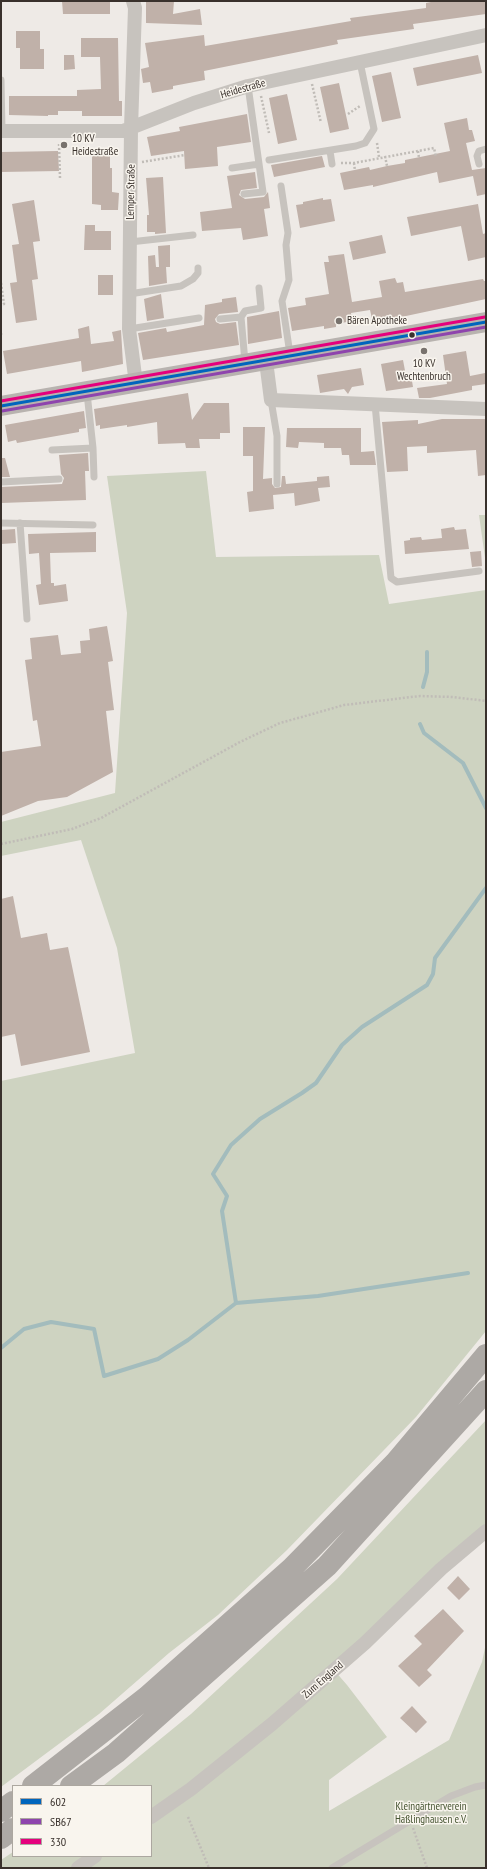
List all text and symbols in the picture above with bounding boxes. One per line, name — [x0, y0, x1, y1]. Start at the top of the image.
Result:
street label: Heidestraße — [219, 76, 267, 102]
place label: 10 KV Heidestraße — [72, 132, 118, 158]
marker: 10 KV Heidestraße — [59, 140, 69, 150]
street label: Lemper Straße — [124, 164, 138, 220]
place label: Bären Apotheke — [347, 314, 407, 328]
marker: Bären Apotheke — [334, 316, 344, 326]
unlabelled marker — [407, 330, 417, 340]
marker: 10 KV Wechtenbruch — [419, 346, 429, 356]
place label: 10 KV Wechtenbruch — [397, 357, 451, 383]
street label: Zum England — [300, 1659, 346, 1701]
legend — [12, 1785, 152, 1857]
text: 602 — [50, 1794, 66, 1809]
park label: Kleingärtnerverein Haßlinghausen e.V. — [395, 1800, 467, 1826]
text: SB67 — [50, 1814, 72, 1829]
text: 330 — [50, 1834, 66, 1849]

